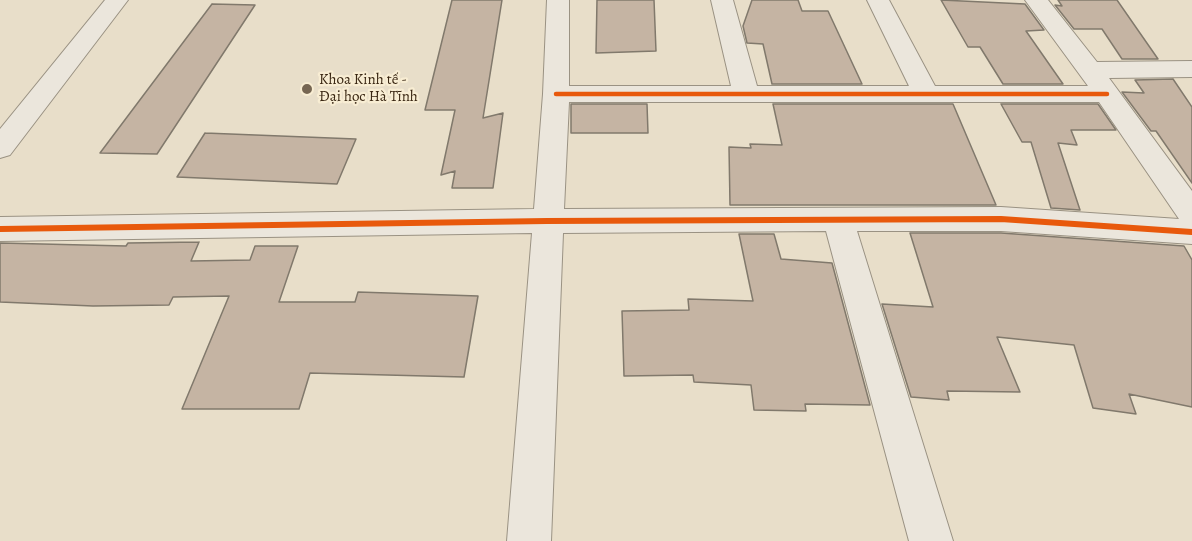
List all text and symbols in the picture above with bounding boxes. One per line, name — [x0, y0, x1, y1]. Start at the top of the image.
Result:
place label: Khoa Kinh tế - Đại học Hà Tĩnh — [319, 71, 418, 106]
marker: Khoa Kinh tế - Đại học Hà Tĩnh — [300, 82, 314, 96]

